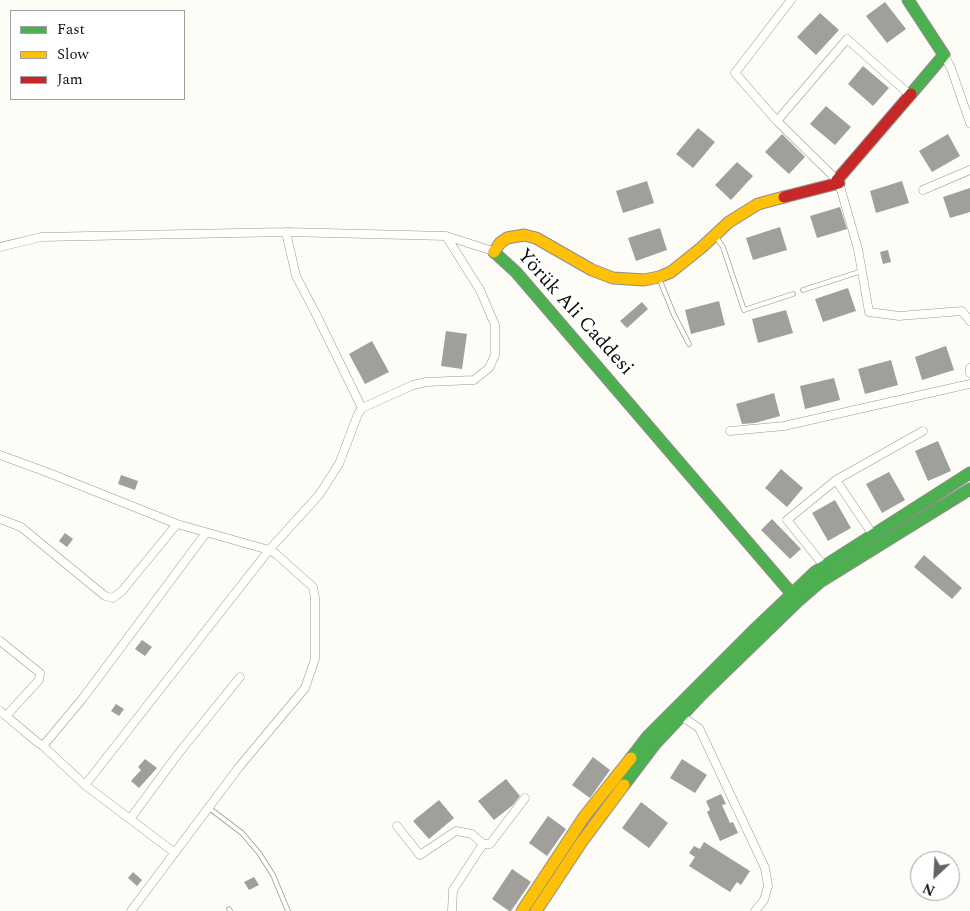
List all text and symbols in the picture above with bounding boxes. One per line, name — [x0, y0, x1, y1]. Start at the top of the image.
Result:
legend — [10, 10, 185, 100]
text: Fast — [57, 18, 85, 41]
text: Slow — [57, 43, 89, 66]
text: Jam — [57, 68, 83, 91]
street label: Yörük Ali Caddesi — [511, 245, 637, 381]
north arrow — [910, 851, 960, 901]
text: N — [919, 877, 938, 901]

